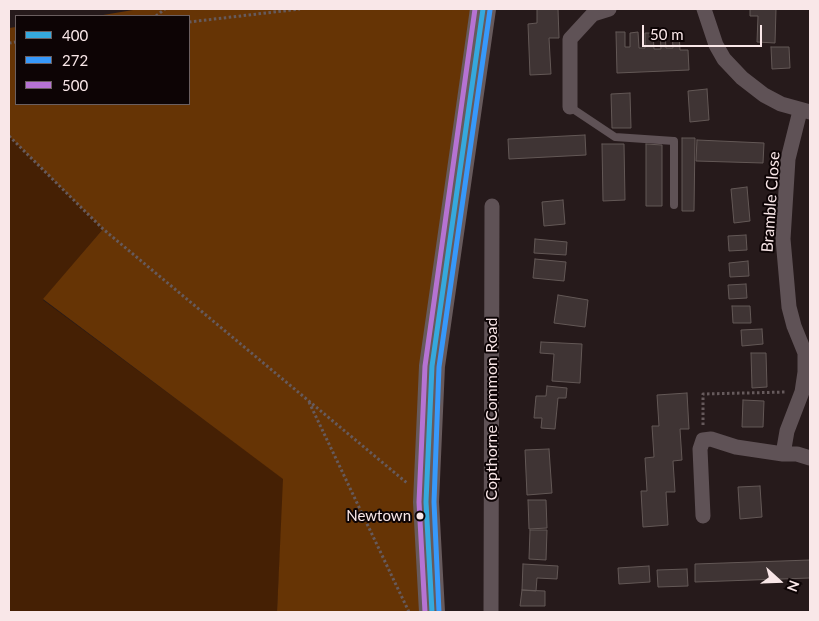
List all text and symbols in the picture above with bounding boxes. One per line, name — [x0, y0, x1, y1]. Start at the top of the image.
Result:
legend — [15, 15, 190, 105]
scale bar — [644, 15, 764, 47]
text: 50 m — [650, 25, 684, 43]
text: 400 — [62, 26, 88, 44]
text: 272 — [62, 51, 88, 69]
text: 500 — [62, 76, 88, 94]
street label: Bramble Close — [758, 151, 784, 253]
street label: Copthorne Common Road — [482, 318, 502, 500]
place label: Newtown — [346, 507, 411, 525]
marker: Newtown — [415, 511, 425, 521]
north arrow — [754, 556, 804, 606]
text: N — [784, 578, 803, 594]

